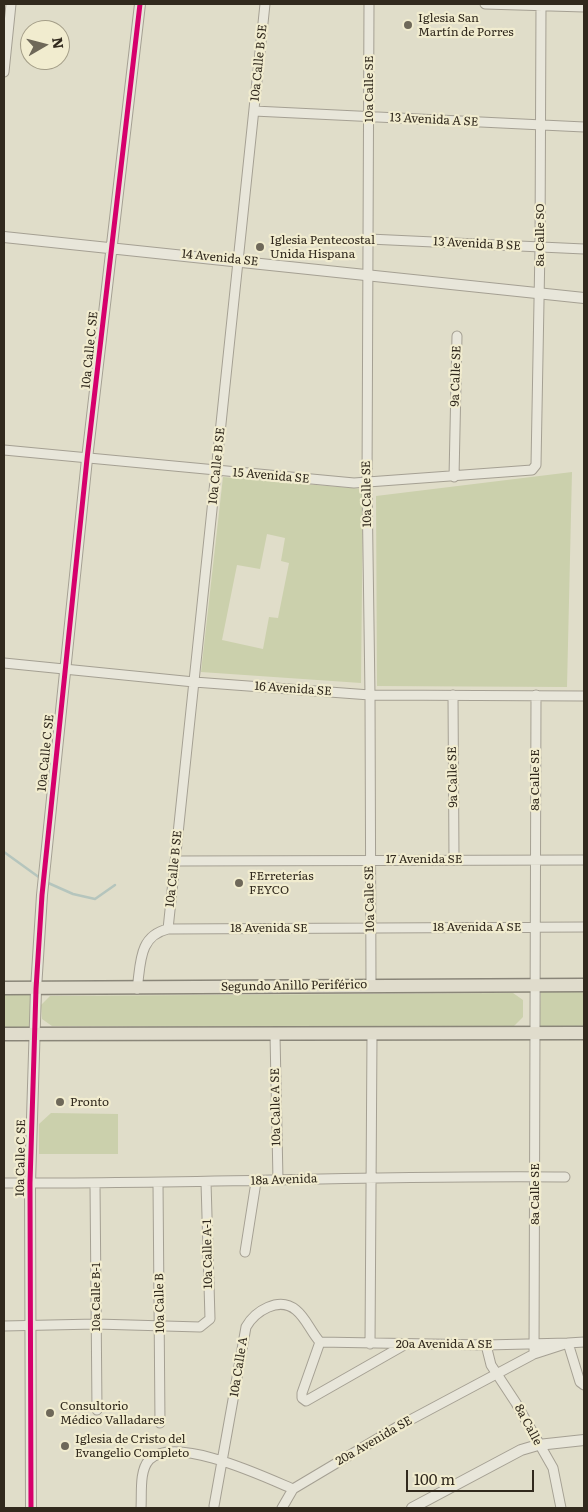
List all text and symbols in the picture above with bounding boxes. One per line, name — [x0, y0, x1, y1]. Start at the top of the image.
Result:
place label: Iglesia San Martín de Porres — [418, 11, 514, 39]
marker: Iglesia San Martín de Porres — [402, 19, 414, 31]
north arrow — [20, 20, 70, 70]
street label: 10a Calle B SE — [248, 24, 270, 102]
text: N — [48, 36, 70, 50]
street label: 10a Calle SE — [362, 56, 376, 122]
street label: 13 Avenida A SE — [389, 110, 479, 130]
street label: 8a Calle SO — [533, 203, 547, 267]
place label: Iglesia Pentecostal Unida Hispana — [270, 233, 375, 261]
street label: 13 Avenida B SE — [433, 235, 521, 253]
marker: Iglesia Pentecostal Unida Hispana — [254, 241, 266, 253]
street label: 14 Avenida SE — [181, 247, 259, 269]
street label: 10a Calle C SE — [79, 311, 101, 389]
street label: 9a Calle SE — [448, 345, 464, 407]
street label: 10a Calle B SE — [206, 427, 228, 505]
street label: 10a Calle SE — [359, 460, 375, 528]
street label: 15 Avenida SE — [232, 465, 310, 487]
street label: 16 Avenida SE — [254, 679, 332, 699]
street label: 10a Calle C SE — [35, 714, 57, 792]
street label: 9a Calle SE — [445, 746, 461, 808]
street label: 8a Calle SE — [528, 749, 542, 811]
street label: 10a Calle B SE — [163, 830, 185, 908]
street label: 17 Avenida SE — [386, 852, 462, 866]
street label: 10a Calle SE — [362, 865, 378, 933]
place label: FErreterías FEYCO — [249, 869, 314, 897]
marker: FErreterías FEYCO — [233, 877, 245, 889]
street label: 18 Avenida A SE — [433, 920, 521, 934]
street label: 18 Avenida SE — [230, 921, 308, 935]
street label: Segundo Anillo Periférico — [221, 978, 367, 994]
street label: 10a Calle A SE — [268, 1068, 284, 1146]
place label: Pronto — [70, 1095, 109, 1109]
marker: Pronto — [54, 1096, 66, 1108]
street label: 10a Calle C SE — [13, 1119, 29, 1197]
street label: 8a Calle SE — [528, 1163, 542, 1225]
street label: 18a Avenida — [250, 1172, 318, 1188]
street label: 10a Calle A-1 — [200, 1219, 216, 1289]
street label: 10a Calle B-1 — [89, 1262, 103, 1332]
street label: 10a Calle B — [152, 1273, 168, 1333]
street label: 10a Calle A — [227, 1336, 251, 1398]
street label: 20a Avenida A SE — [396, 1337, 492, 1351]
place label: Consultorio Médico Valladares — [60, 1399, 164, 1427]
street label: 8a Calle — [511, 1402, 545, 1448]
marker: Consultorio Médico Valladares — [44, 1407, 56, 1419]
street label: 20a Avenida SE — [333, 1413, 415, 1469]
place label: Iglesia de Cristo del Evangelio Completo — [75, 1432, 189, 1460]
marker: Iglesia de Cristo del Evangelio Completo — [59, 1440, 71, 1452]
scale bar — [408, 1460, 536, 1492]
text: 100 m — [414, 1467, 455, 1490]

